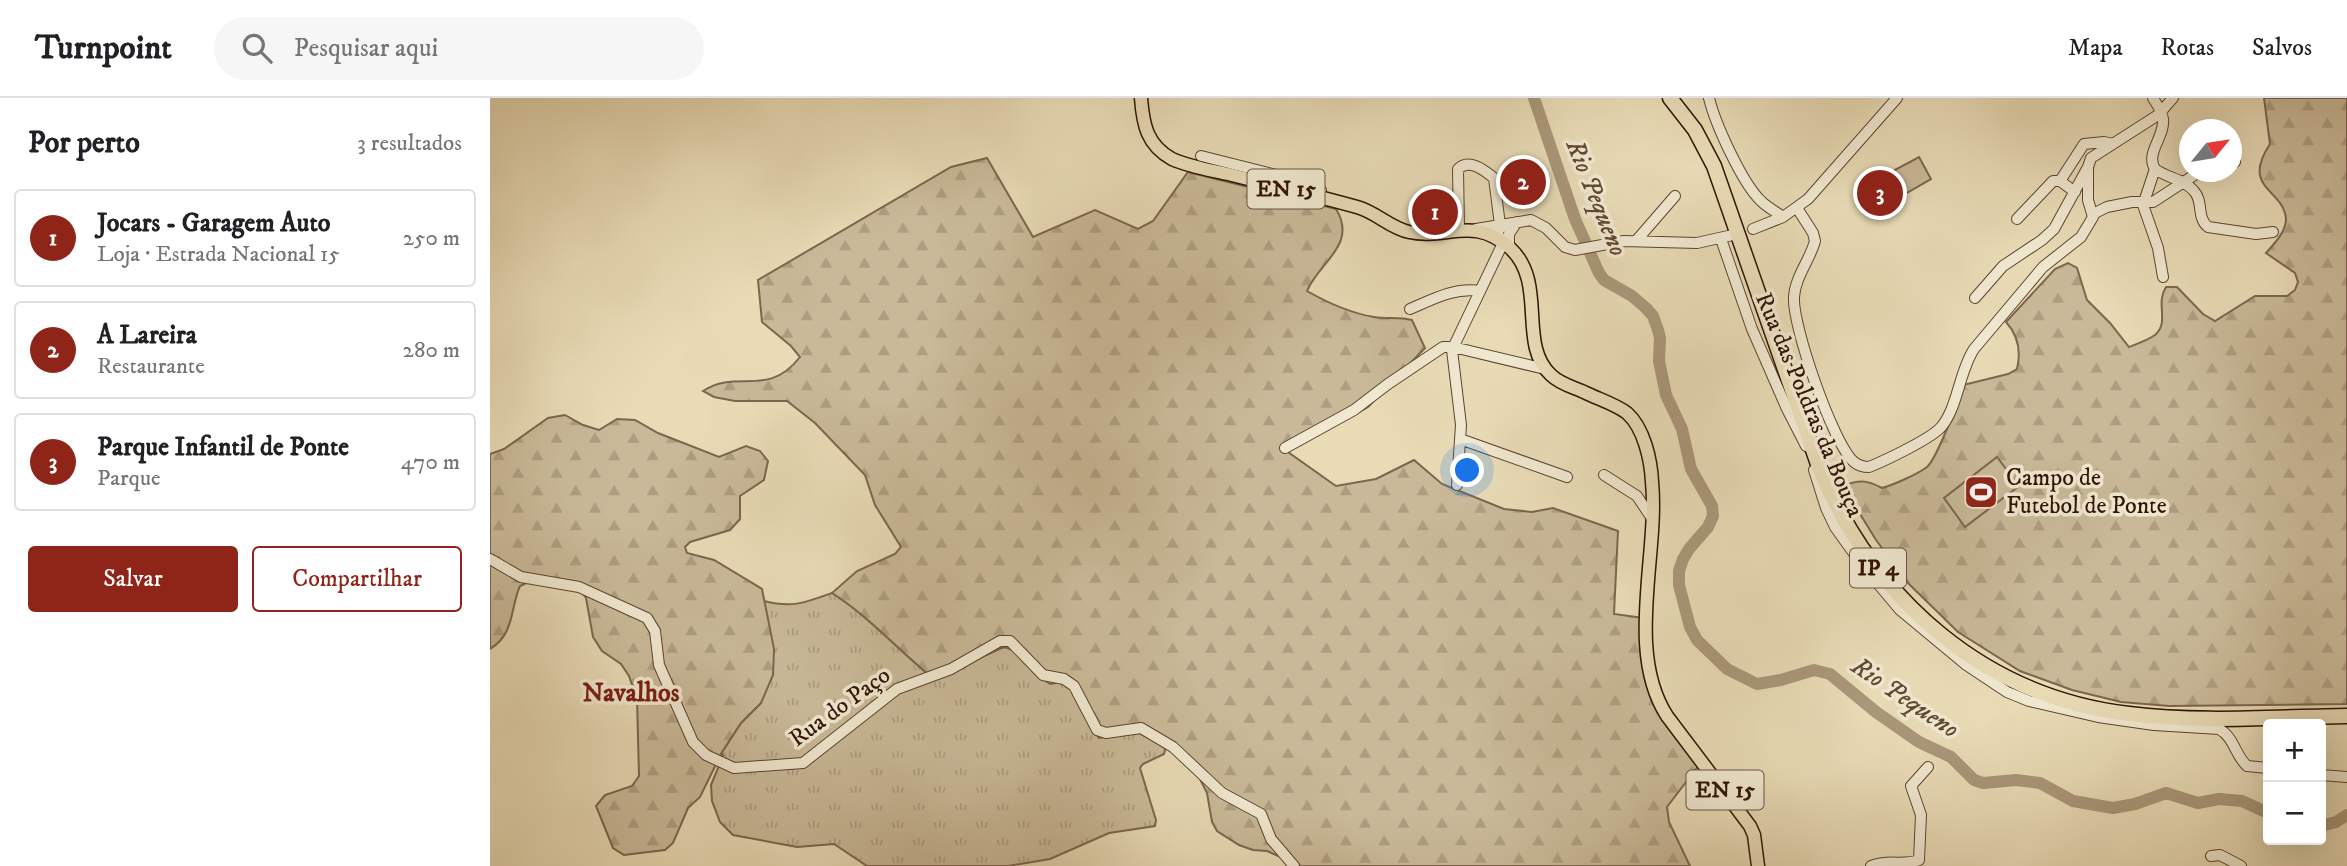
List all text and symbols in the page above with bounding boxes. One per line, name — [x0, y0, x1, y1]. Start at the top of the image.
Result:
search box — [214, 17, 704, 80]
text: Turnpoint — [35, 28, 172, 69]
icon: search — [238, 29, 276, 67]
text: Pesquisar aqui — [294, 32, 438, 65]
text: Mapa — [2068, 33, 2123, 63]
text: Rotas — [2161, 33, 2214, 63]
text: Salvos — [2252, 33, 2312, 63]
north arrow — [2179, 119, 2242, 182]
text: Por perto — [28, 125, 140, 162]
text: 3 resultados — [357, 129, 462, 158]
water label: Rio Pequeno — [1557, 134, 1634, 261]
pin: 2 — [1500, 156, 1546, 208]
pin: 3 — [1857, 167, 1903, 219]
road number: EN 15 — [1248, 170, 1324, 208]
pin: 1 — [1412, 186, 1458, 238]
text: Jocars - Garagem Auto — [97, 207, 330, 240]
text: 1 — [49, 224, 57, 253]
text: 250 m — [403, 224, 460, 253]
text: Loja · Estrada Nacional 15 — [97, 240, 340, 269]
street label: Rua das Poldras da Bouça — [1748, 288, 1870, 523]
text: A Lareira — [97, 319, 197, 352]
text: 2 — [47, 336, 59, 365]
text: 280 m — [403, 336, 460, 365]
text: Restaurante — [97, 352, 205, 381]
text: Parque Infantil de Ponte — [97, 431, 349, 464]
text: 3 — [49, 448, 57, 477]
text: 470 m — [401, 448, 460, 477]
your location — [1450, 453, 1484, 487]
place label: Campo de Futebol de Ponte — [2006, 463, 2167, 521]
text: Parque — [97, 464, 161, 493]
sports icon: Campo de Futebol de Ponte — [1962, 473, 2000, 511]
button: Salvar — [28, 546, 238, 612]
button: Compartilhar — [252, 546, 462, 612]
road number: IP 4 — [1850, 548, 1906, 588]
water label: Rio Pequeno — [1844, 649, 1965, 746]
street label: Rua do Paço — [784, 660, 896, 754]
district label: Navalhos — [583, 677, 680, 710]
map controls — [2263, 719, 2326, 845]
button: + — [2263, 719, 2326, 782]
road number: EN 15 — [1686, 770, 1764, 810]
button: − — [2263, 782, 2326, 845]

